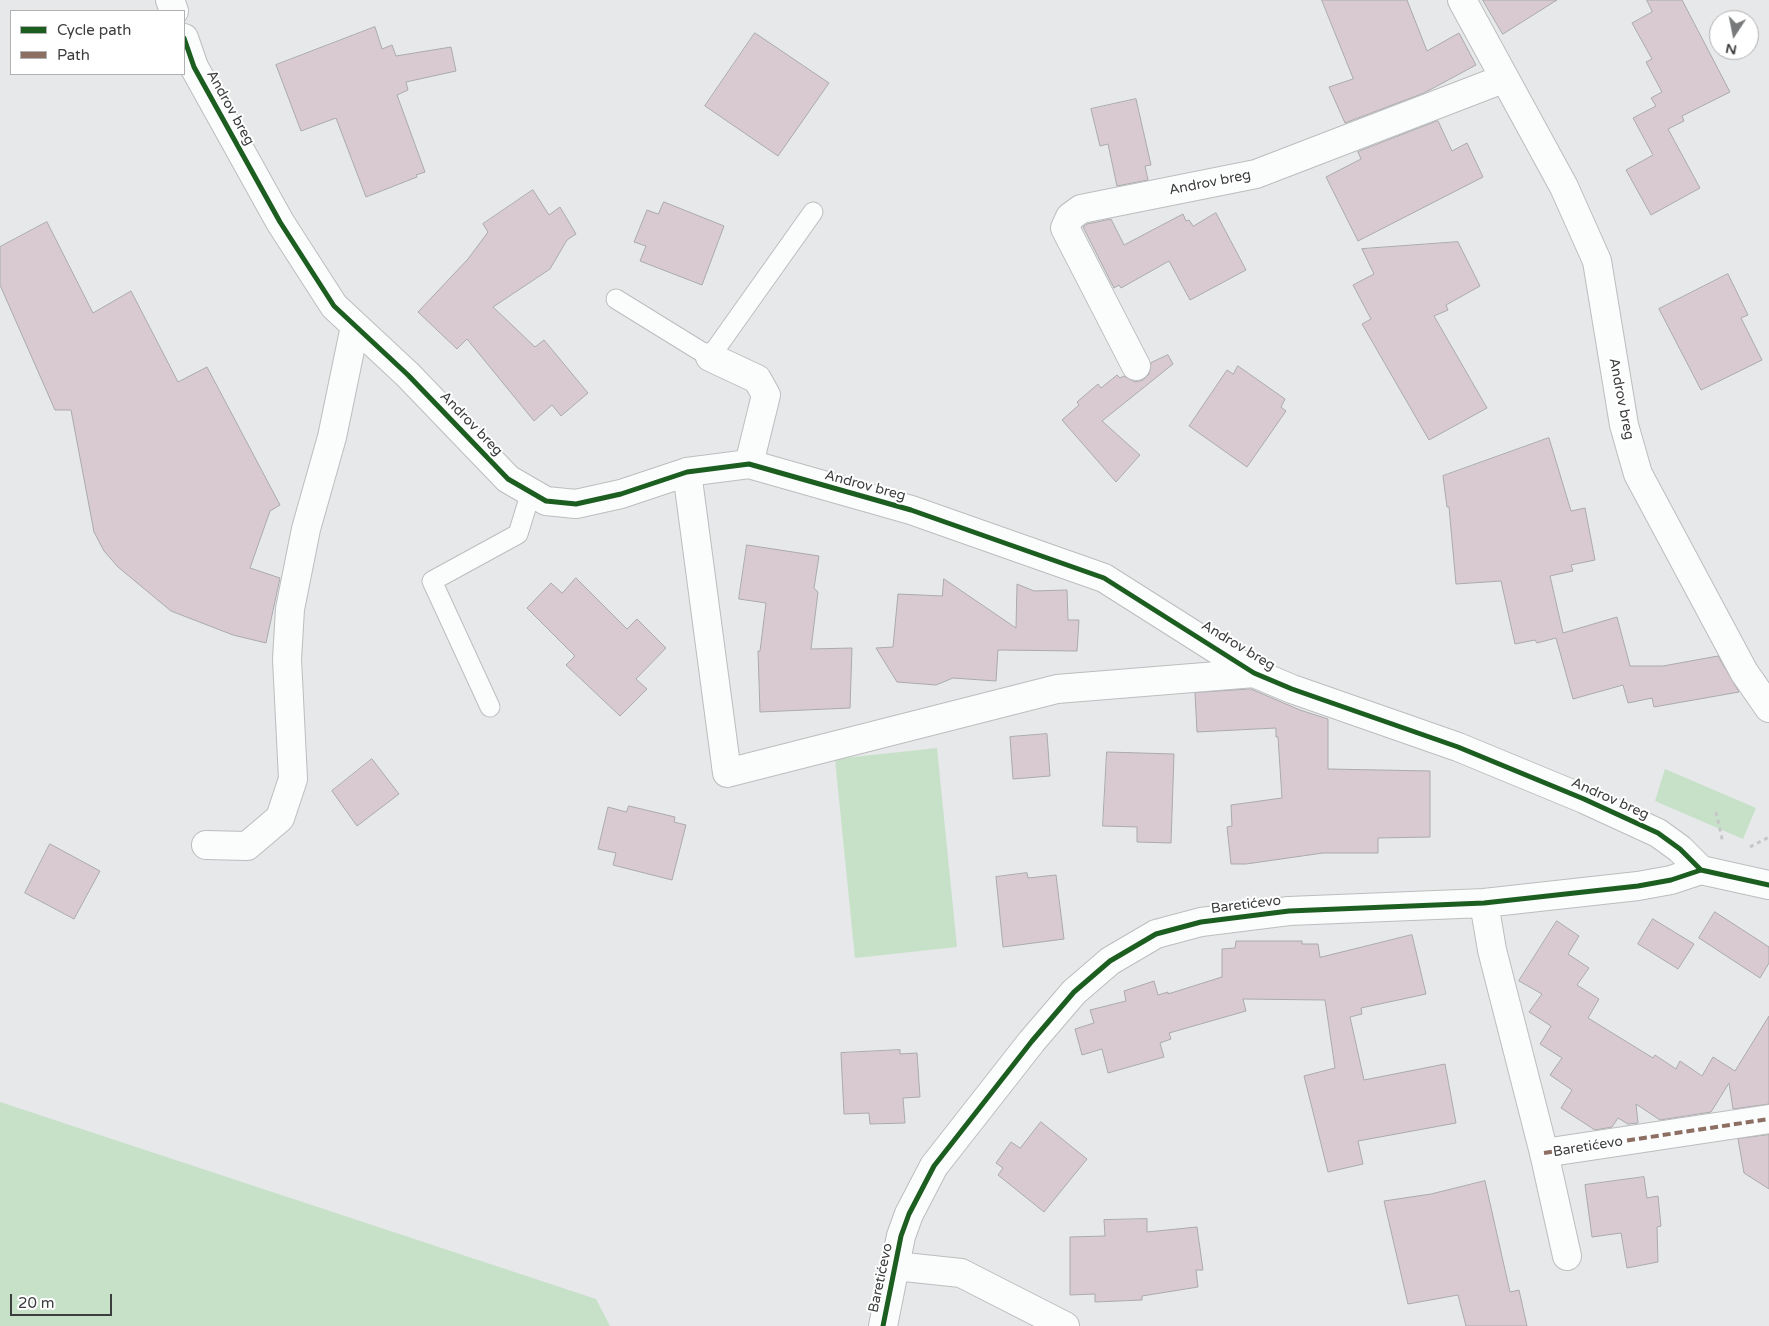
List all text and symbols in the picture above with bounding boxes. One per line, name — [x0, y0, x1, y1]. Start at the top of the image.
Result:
legend — [10, 10, 185, 75]
north arrow — [1709, 10, 1759, 60]
text: Cycle path — [57, 21, 131, 39]
text: N — [1724, 40, 1738, 59]
text: Path — [57, 46, 90, 64]
street label: Androv breg — [203, 68, 257, 148]
street label: Androv breg — [1168, 167, 1252, 199]
street label: Androv breg — [1605, 357, 1637, 441]
street label: Androv breg — [436, 388, 506, 460]
street label: Androv breg — [823, 467, 907, 505]
street label: Androv breg — [1198, 617, 1278, 675]
street label: Androv breg — [1569, 774, 1651, 824]
street label: Baretićevo — [1210, 892, 1282, 918]
street label: Baretićevo — [1552, 1133, 1624, 1161]
street label: Baretićevo — [865, 1242, 897, 1314]
scale bar — [12, 1284, 115, 1316]
text: 20 m — [18, 1294, 55, 1312]

